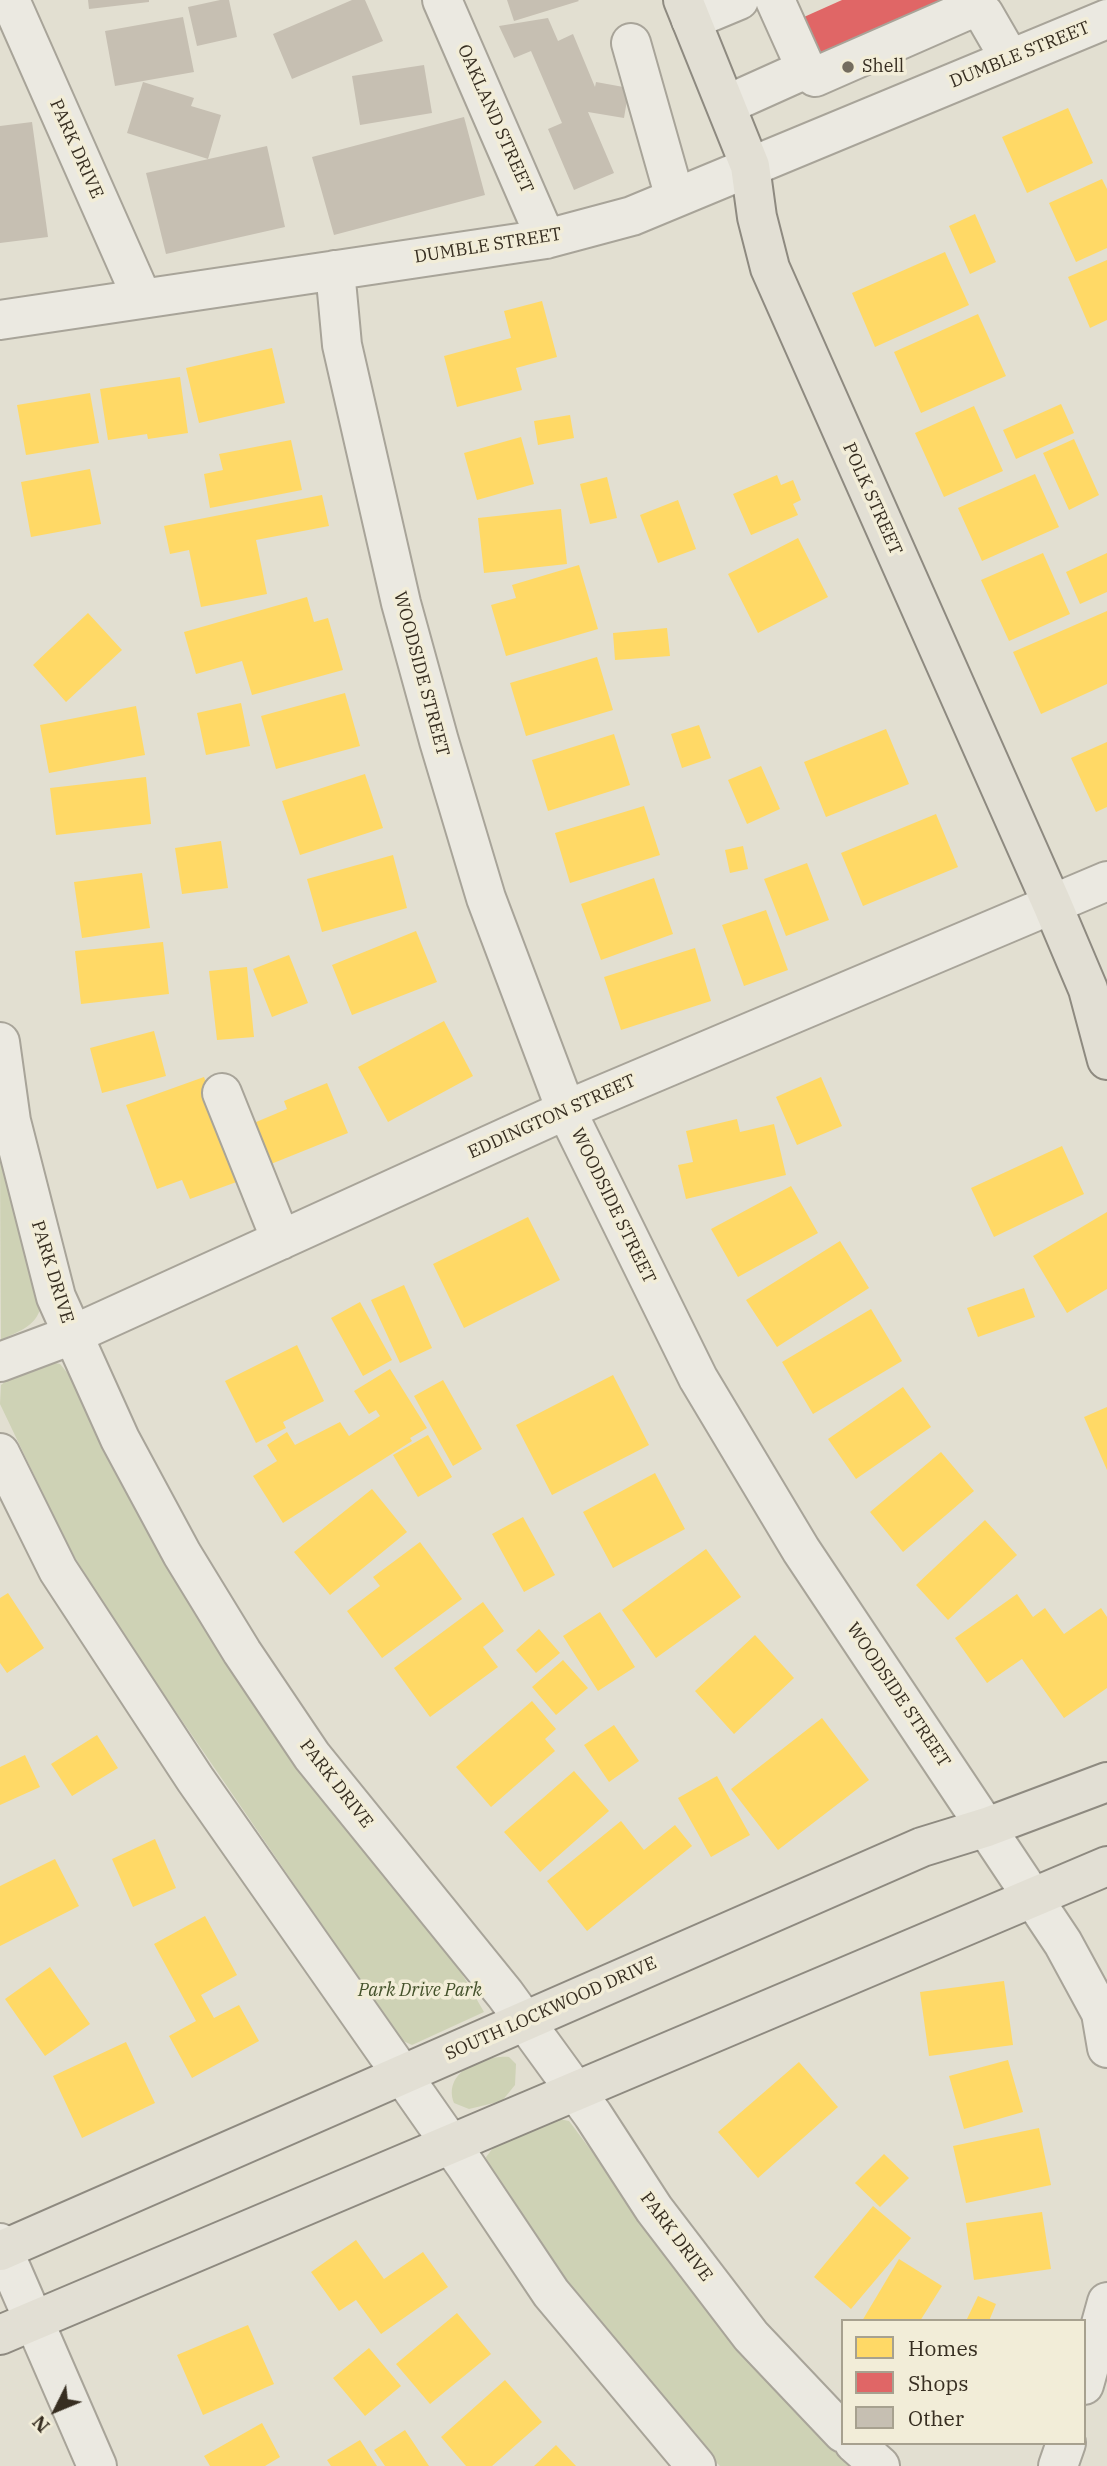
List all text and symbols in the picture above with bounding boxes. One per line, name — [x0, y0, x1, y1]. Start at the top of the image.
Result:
street label: DUMBLE STREET — [947, 17, 1093, 93]
street label: OAKLAND STREET — [452, 41, 538, 197]
place label: Shell — [862, 56, 904, 78]
marker: Shell — [840, 59, 856, 75]
street label: PARK DRIVE — [45, 96, 107, 202]
street label: DUMBLE STREET — [413, 224, 563, 268]
street label: POLK STREET — [838, 439, 906, 559]
street label: WOODSIDE STREET — [389, 589, 453, 759]
street label: EDDINGTON STREET — [465, 1070, 639, 1164]
street label: WOODSIDE STREET — [566, 1125, 660, 1287]
street label: PARK DRIVE — [26, 1218, 78, 1326]
street label: WOODSIDE STREET — [842, 1618, 954, 1772]
street label: PARK DRIVE — [295, 1735, 377, 1833]
street label: SOUTH LOCKWOOD DRIVE — [442, 1953, 660, 2065]
park label: Park Drive Park — [358, 1980, 482, 2002]
street label: PARK DRIVE — [635, 2188, 717, 2286]
legend — [841, 2319, 1086, 2445]
text: Homes — [908, 2334, 978, 2362]
text: Shops — [908, 2369, 968, 2397]
north arrow — [21, 2375, 91, 2445]
text: Other — [908, 2404, 964, 2432]
text: N — [27, 2411, 55, 2438]

